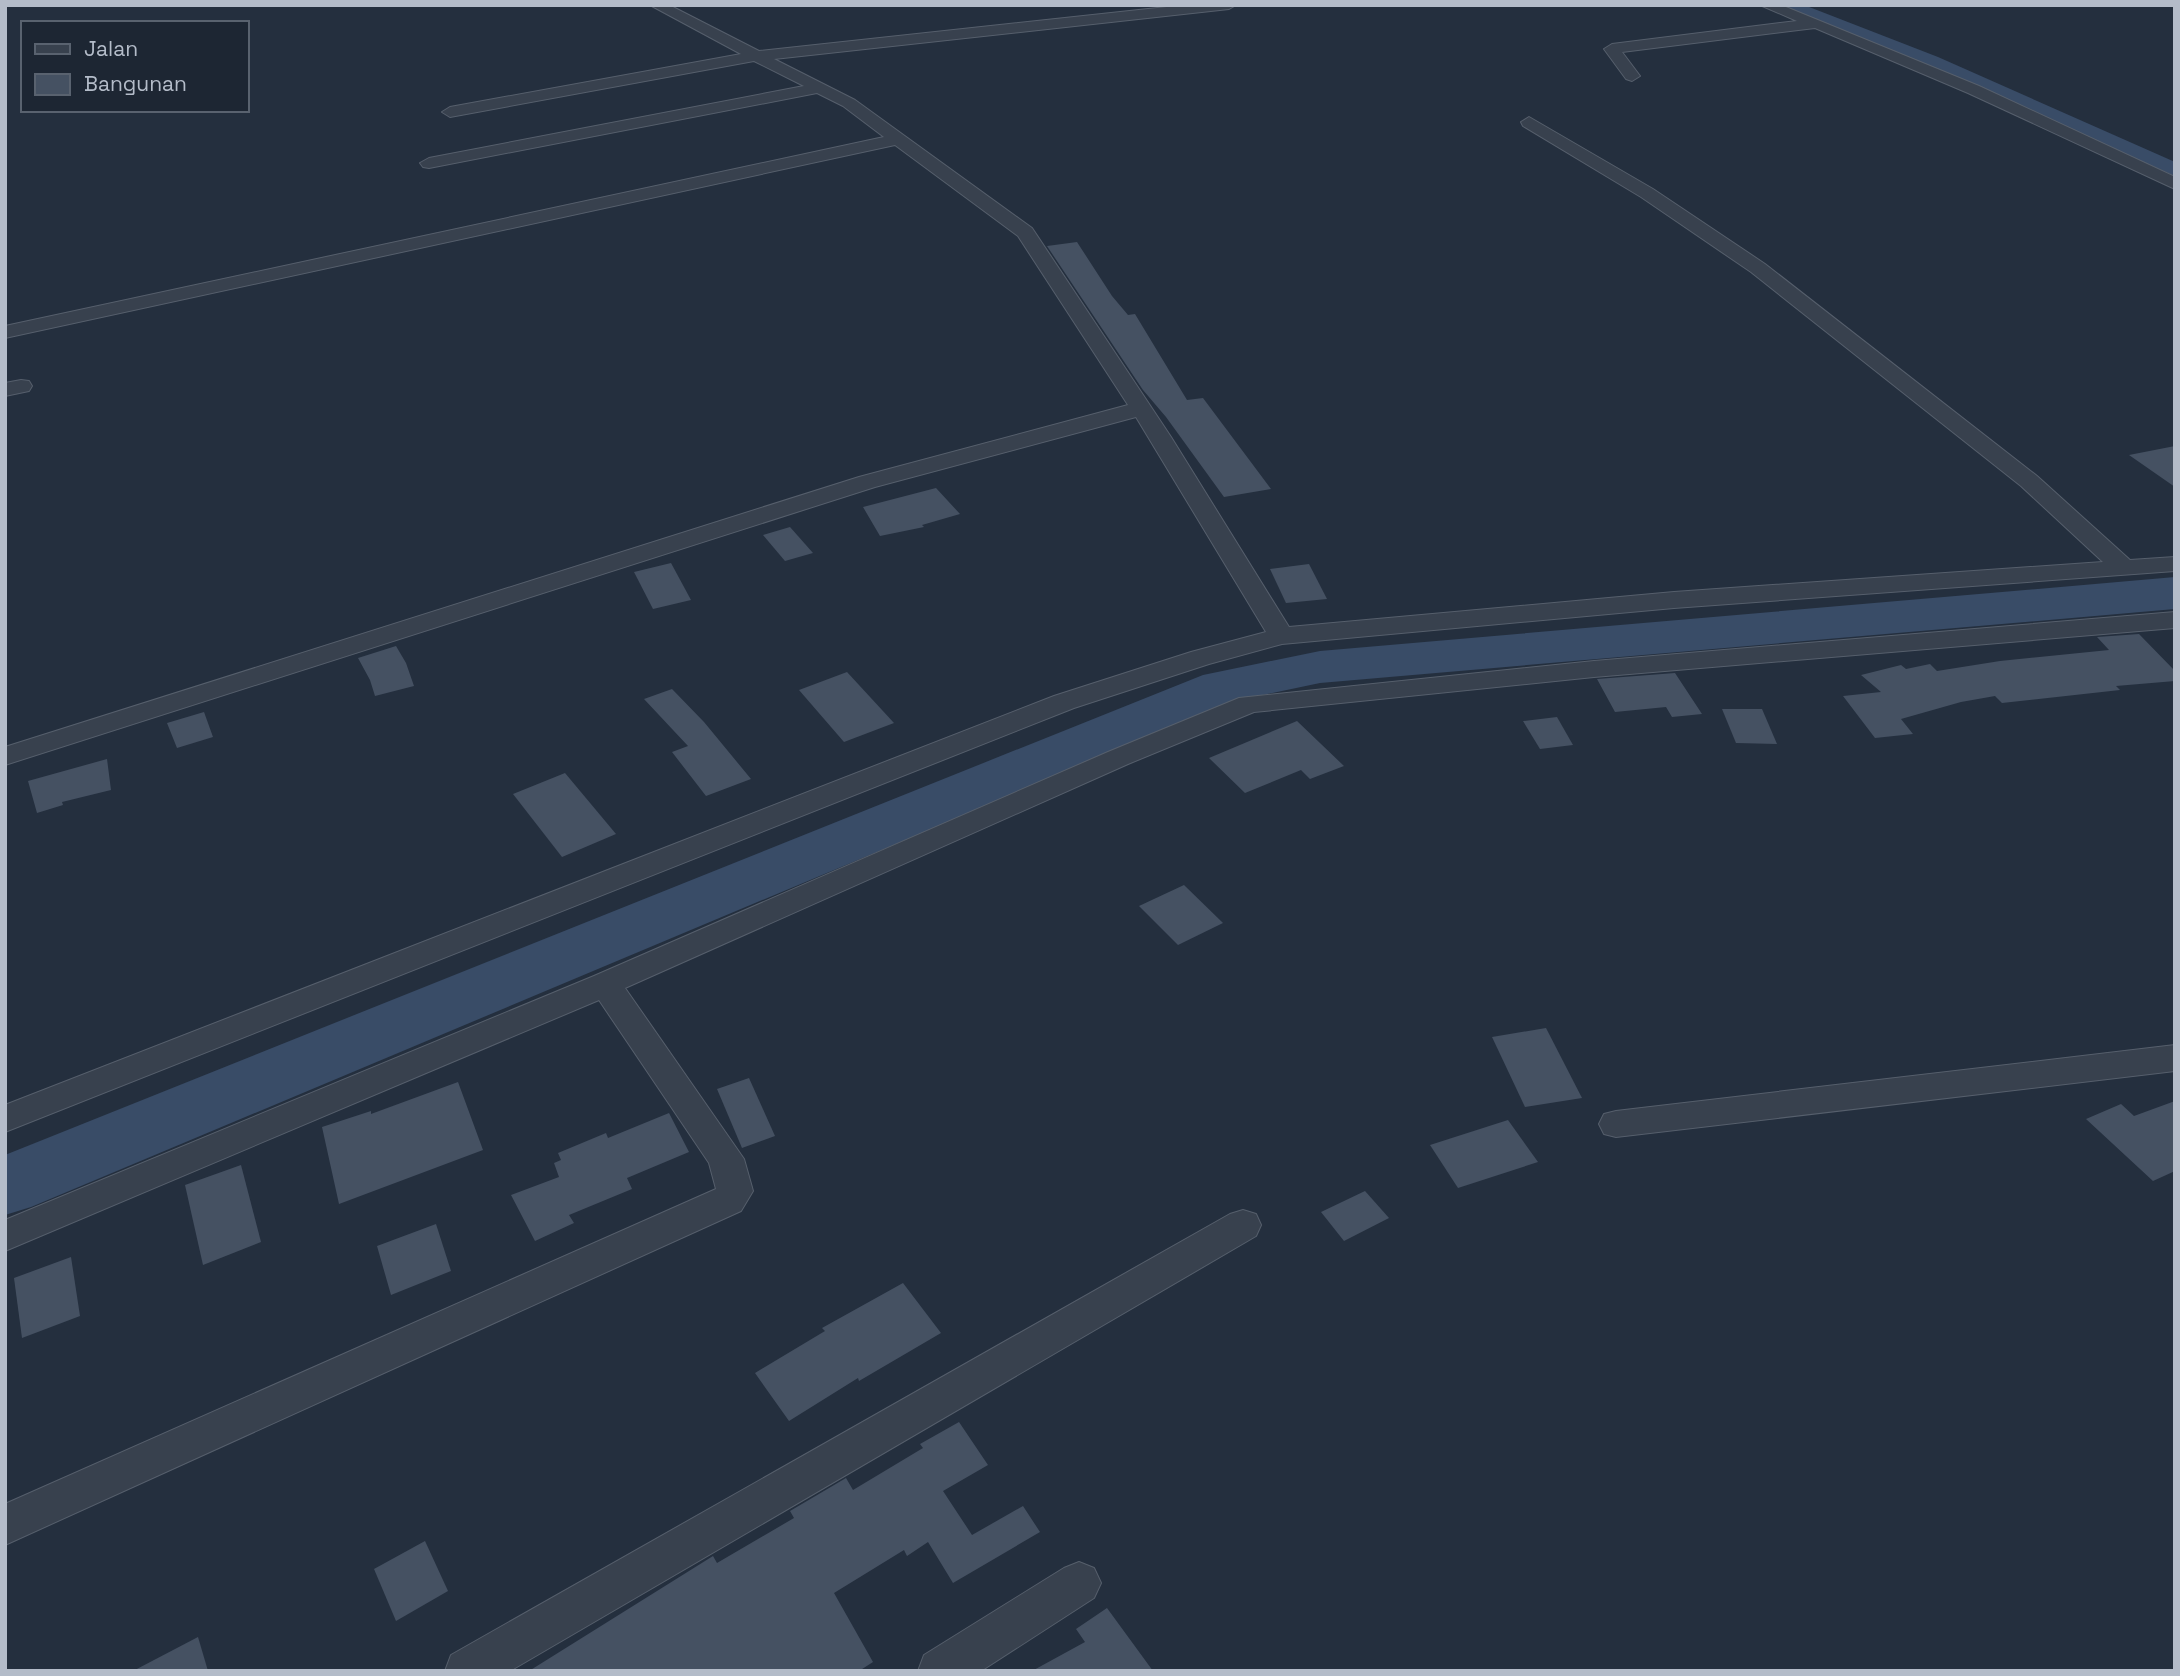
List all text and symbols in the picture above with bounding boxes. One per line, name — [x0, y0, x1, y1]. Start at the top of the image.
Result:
legend — [21, 21, 248, 112]
text: Jalan — [84, 35, 138, 62]
text: Bangunan — [84, 70, 187, 97]

